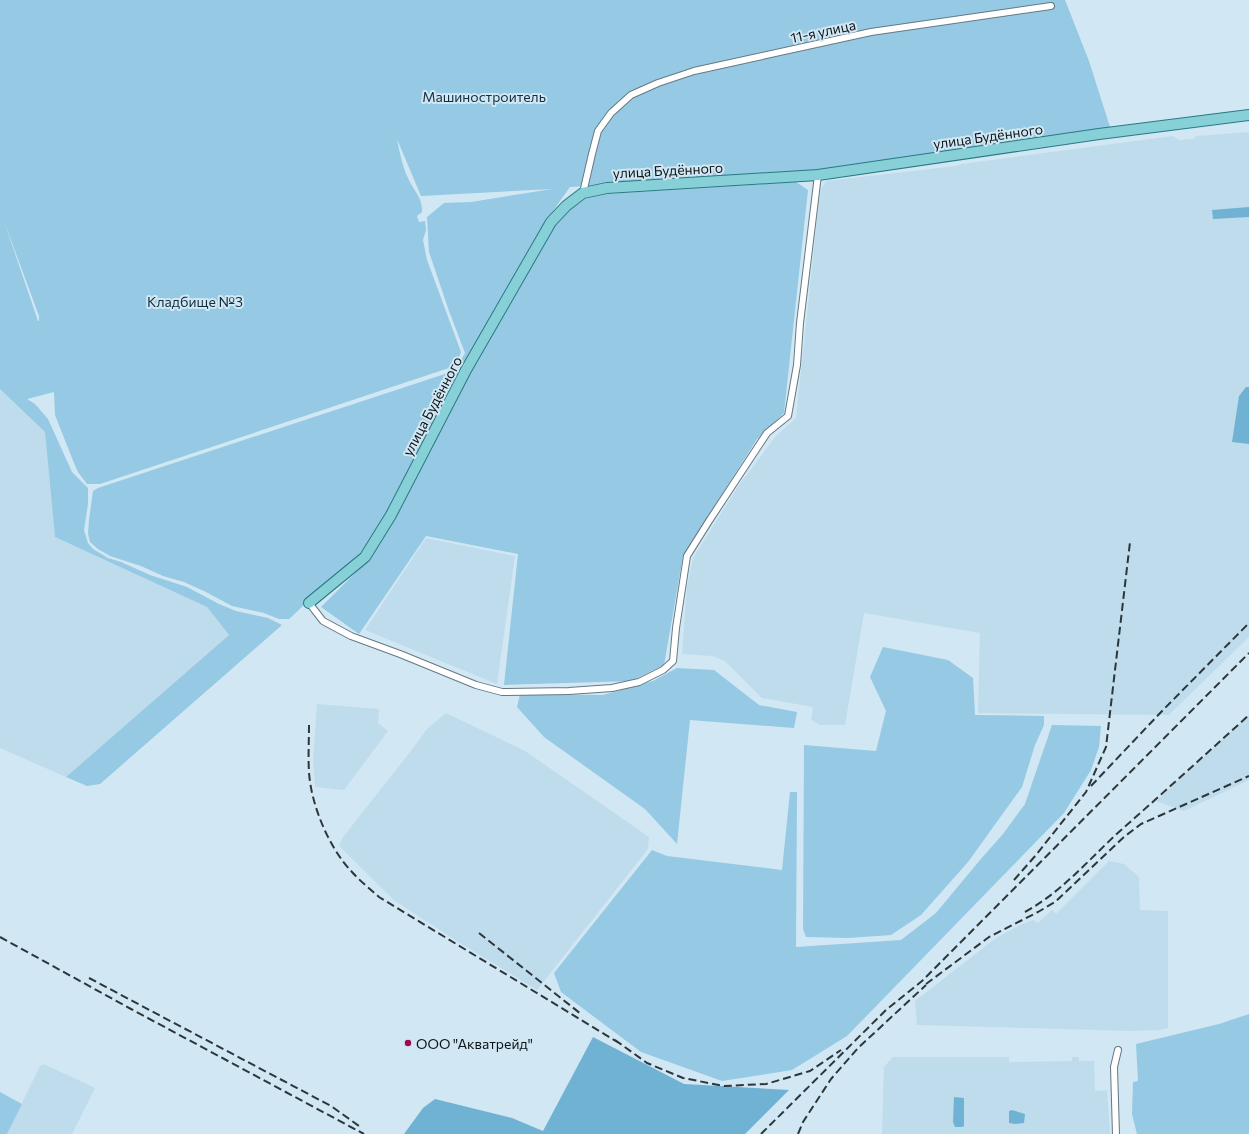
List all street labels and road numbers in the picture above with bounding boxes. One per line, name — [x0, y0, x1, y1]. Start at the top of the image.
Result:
street label: 11-я улица — [789, 16, 857, 46]
street label: улица Будённого — [932, 120, 1044, 152]
street label: улица Будённого — [612, 159, 724, 181]
street label: улица Будённого — [399, 353, 465, 459]

